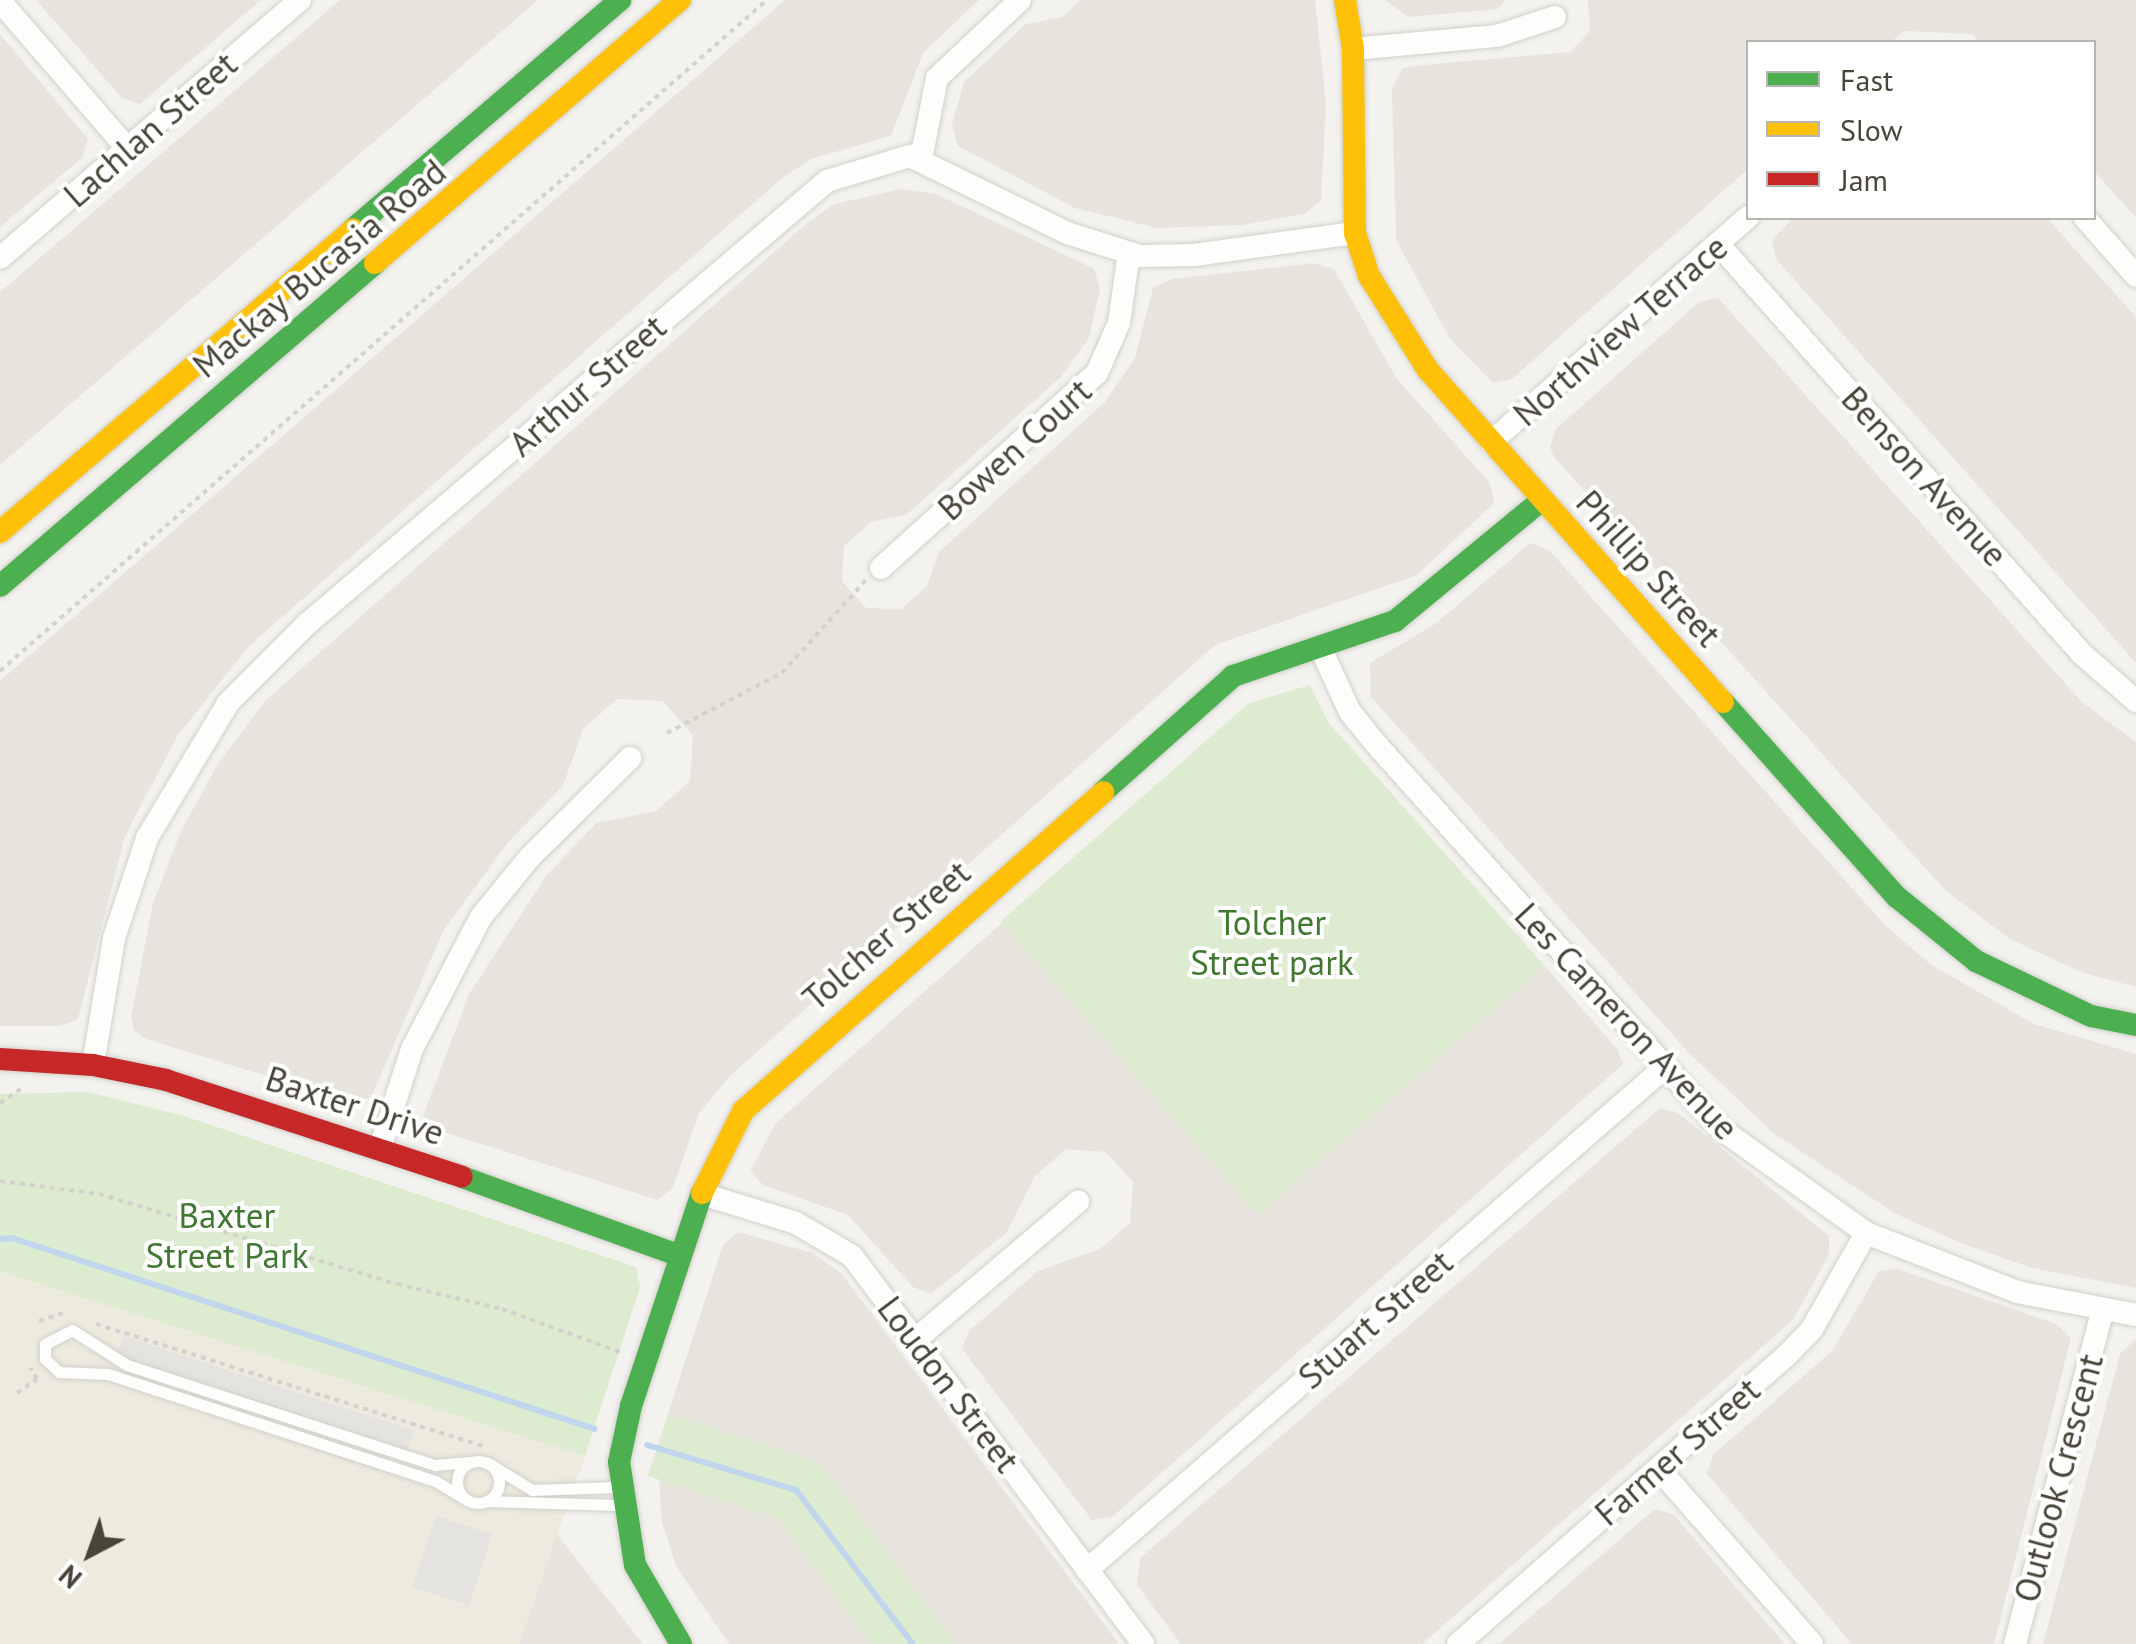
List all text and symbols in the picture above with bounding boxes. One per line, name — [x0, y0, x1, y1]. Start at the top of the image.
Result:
legend — [1746, 40, 2096, 220]
street label: Lachlan Street — [55, 43, 245, 215]
text: Fast — [1840, 60, 1893, 99]
text: Slow — [1840, 110, 1903, 149]
street label: Mackay Bucasia Road — [184, 150, 454, 386]
text: Jam — [1840, 160, 1888, 199]
street label: Northview Terrace — [1504, 225, 1736, 435]
street label: Arthur Street — [500, 306, 674, 464]
street label: Bowen Court — [929, 369, 1099, 529]
street label: Benson Avenue — [1833, 377, 2017, 575]
street label: Phillip Street — [1568, 481, 1730, 655]
street label: Tolcher Street — [794, 851, 978, 1019]
street label: Les Cameron Avenue — [1506, 894, 1748, 1148]
park label: Tolcher Street park — [1190, 901, 1354, 983]
street label: Baxter Drive — [261, 1056, 449, 1154]
park label: Baxter Street Park — [145, 1194, 309, 1276]
street label: Stuart Street — [1289, 1241, 1461, 1397]
street label: Loudon Street — [869, 1288, 1029, 1480]
street label: Outlook Crescent — [2005, 1349, 2111, 1607]
street label: Farmer Street — [1586, 1368, 1768, 1534]
north arrow — [40, 1504, 140, 1604]
text: N — [51, 1557, 89, 1597]

